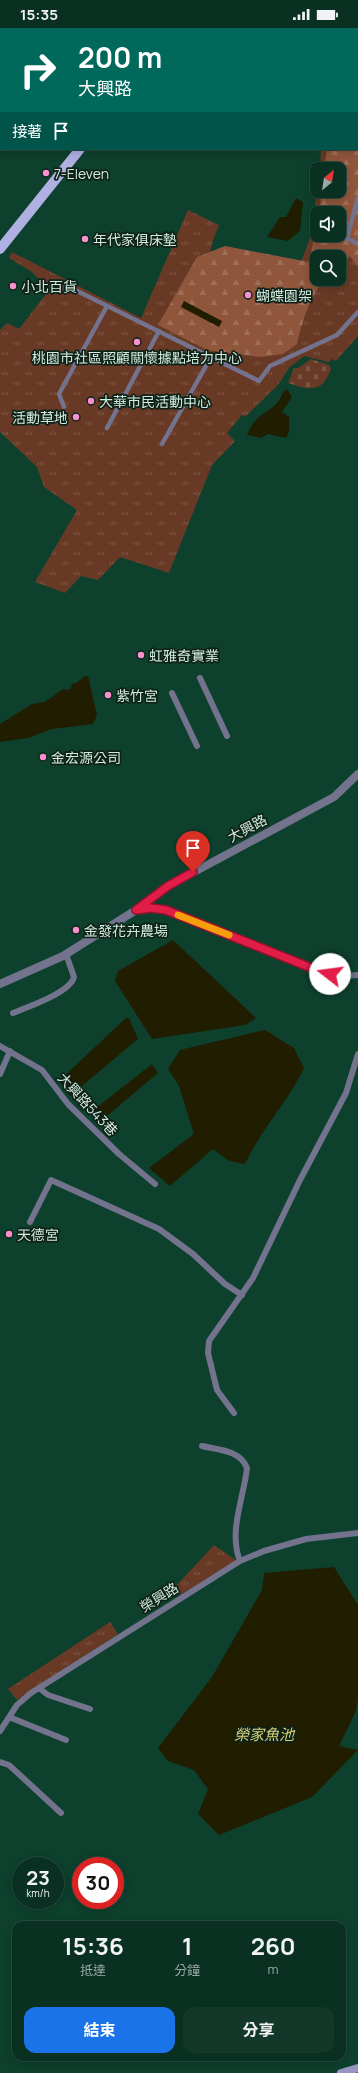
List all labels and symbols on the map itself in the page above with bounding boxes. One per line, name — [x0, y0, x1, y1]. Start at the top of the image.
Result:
north arrow — [310, 162, 346, 198]
place label: 7-Eleven — [54, 164, 109, 183]
marker: 7-Eleven — [41, 168, 51, 178]
place label: 年代家俱床墊 — [93, 230, 177, 249]
marker: 年代家俱床墊 — [80, 234, 90, 244]
place label: 小北百貨 — [21, 277, 77, 296]
marker: 小北百貨 — [8, 281, 18, 291]
place label: 蝴蝶園架 — [256, 286, 312, 305]
marker: 蝴蝶園架 — [243, 290, 253, 300]
marker: 桃園市社區照顧關懷據點培力中心 — [132, 337, 142, 347]
place label: 桃園市社區照顧關懷據點培力中心 — [32, 348, 242, 367]
place label: 大華市民活動中心 — [99, 392, 211, 411]
marker: 大華市民活動中心 — [86, 396, 96, 406]
place label: 活動草地 — [12, 408, 68, 427]
marker: 活動草地 — [71, 412, 81, 422]
place label: 虹雅奇實業 — [149, 646, 219, 665]
marker: 虹雅奇實業 — [136, 650, 146, 660]
place label: 紫竹宮 — [116, 686, 158, 705]
marker: 紫竹宮 — [103, 690, 113, 700]
place label: 金宏源公司 — [51, 748, 121, 767]
marker: 金宏源公司 — [38, 752, 48, 762]
street label: 大興路 — [224, 810, 270, 846]
pin — [176, 831, 210, 872]
place label: 金發花卉農場 — [84, 921, 168, 940]
marker: 金發花卉農場 — [71, 925, 81, 935]
position arrow — [309, 953, 351, 995]
street label: 大興路543巷 — [54, 1068, 122, 1140]
place label: 天德宮 — [17, 1225, 59, 1244]
marker: 天德宮 — [4, 1229, 14, 1239]
street label: 榮興路 — [136, 1578, 182, 1616]
water label: 榮家魚池 — [234, 1724, 296, 1745]
speed limit sign: 30 — [72, 1857, 124, 1909]

